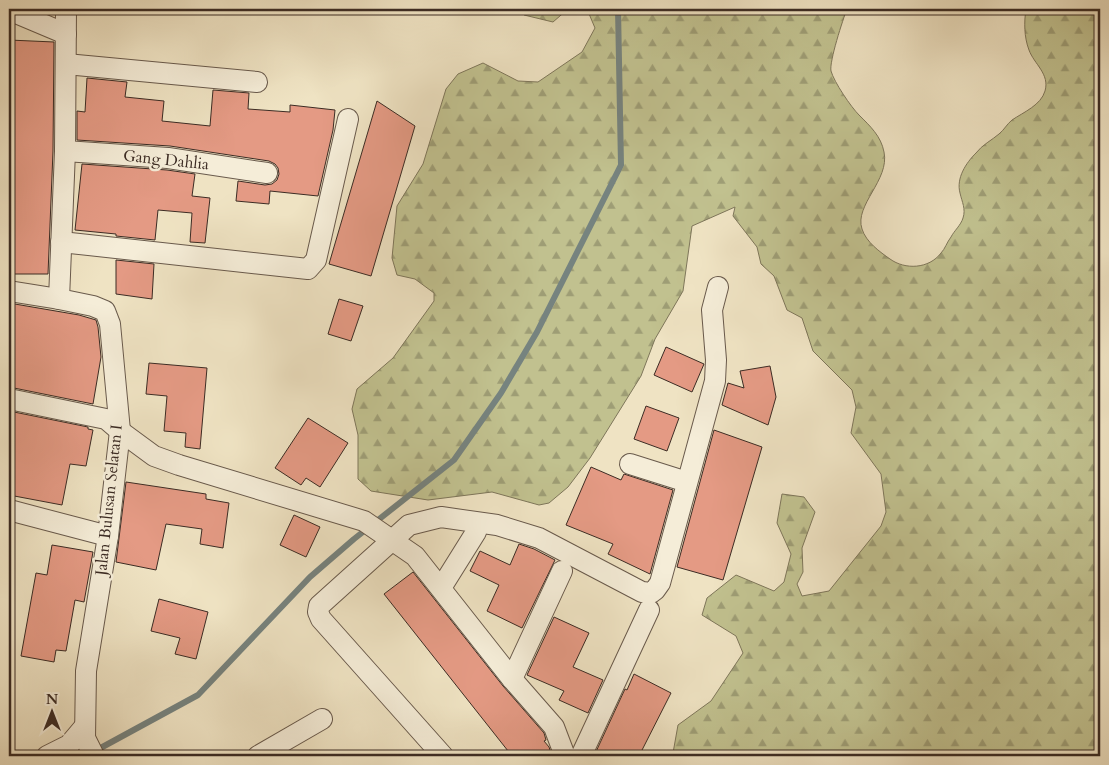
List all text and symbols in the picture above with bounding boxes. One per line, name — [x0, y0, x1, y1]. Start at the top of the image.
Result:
street label: Gang Dahlia — [122, 145, 210, 175]
street label: Jalan Bulusan Selatan I — [90, 423, 128, 579]
north arrow — [28, 688, 78, 738]
text: N — [46, 690, 58, 709]

